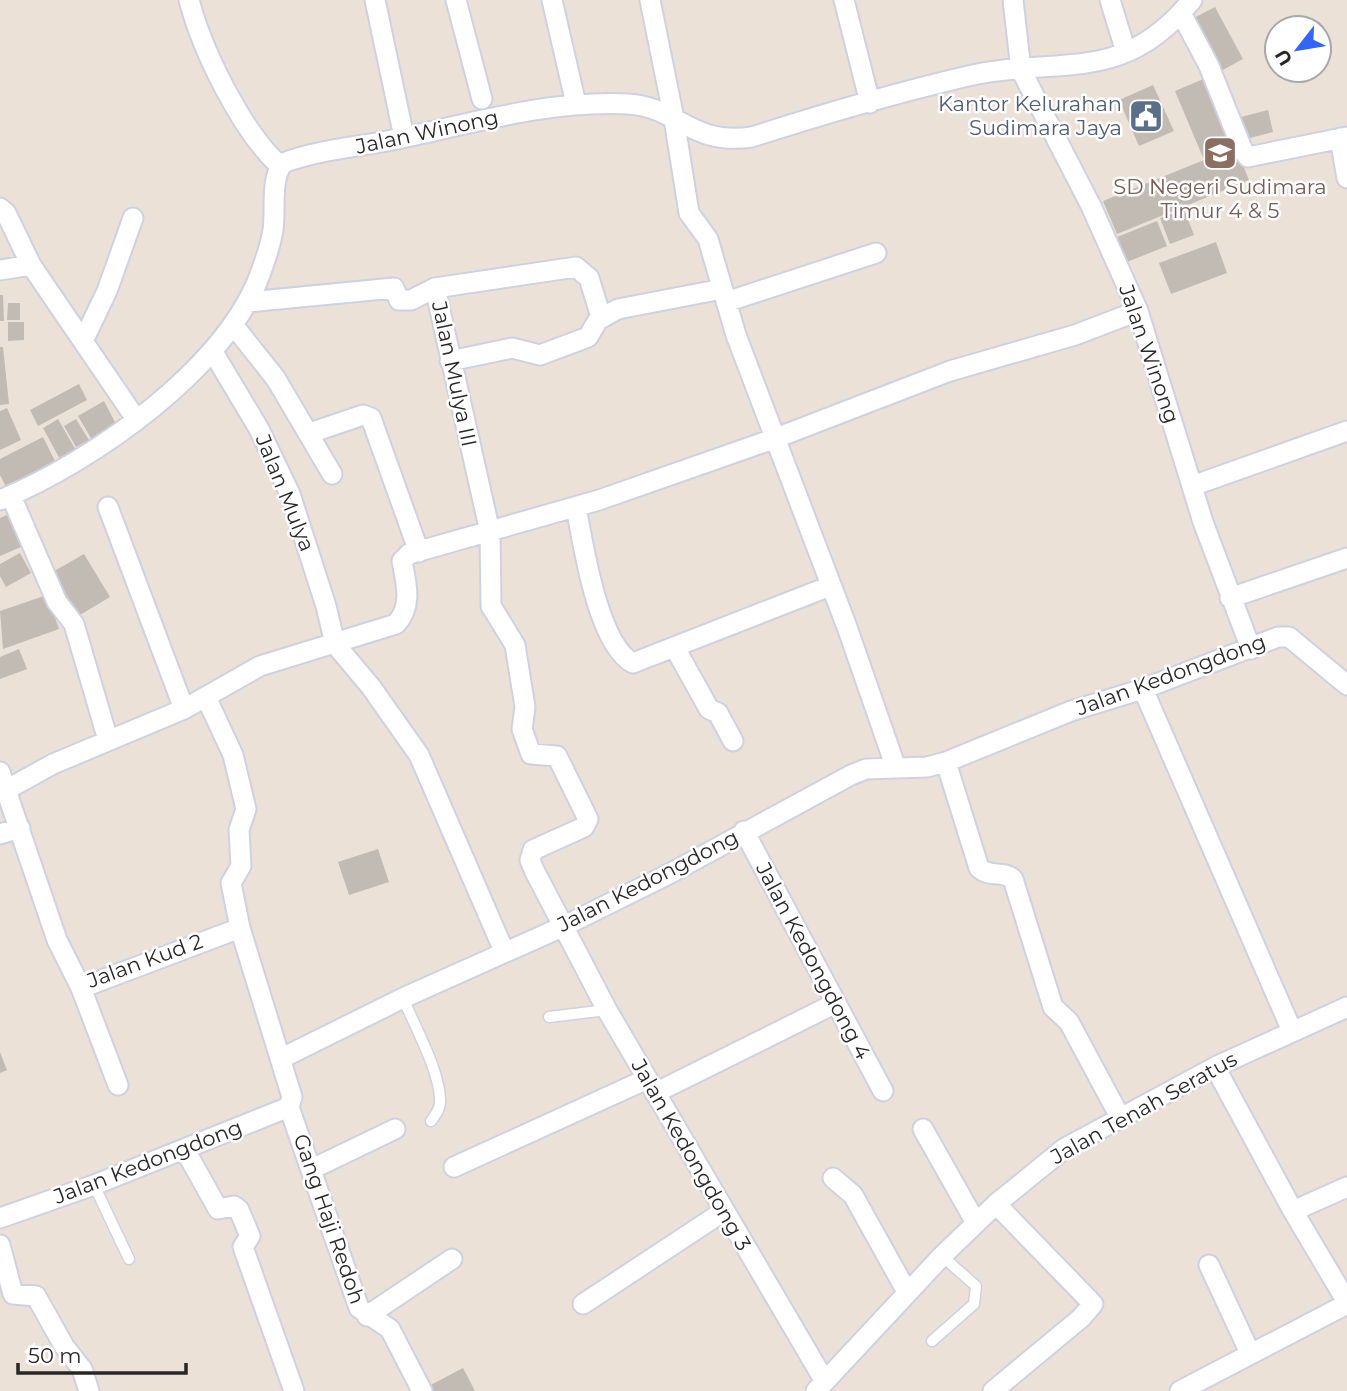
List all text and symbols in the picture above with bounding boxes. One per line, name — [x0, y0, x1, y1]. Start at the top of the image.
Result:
north arrow — [1263, 14, 1333, 84]
text: U — [1270, 45, 1298, 70]
place label: Kantor Kelurahan Sudimara Jaya — [938, 91, 1122, 140]
public building icon: Kantor Kelurahan Sudimara Jaya — [1127, 97, 1165, 135]
street label: Jalan Winong — [352, 104, 501, 159]
school or university icon: SD Negeri Sudimara Timur 4 & 5 — [1201, 134, 1239, 172]
place label: SD Negeri Sudimara Timur 4 & 5 — [1113, 174, 1327, 223]
street label: Jalan Winong — [1114, 280, 1185, 427]
street label: Jalan Mulya III — [427, 298, 482, 449]
street label: Jalan Mulya — [250, 430, 320, 555]
street label: Jalan Kedongdong — [1072, 629, 1269, 721]
street label: Jalan Kedongdong — [552, 824, 742, 937]
street label: Jalan Kedongdong 4 — [750, 857, 876, 1063]
street label: Jalan Kud 2 — [83, 928, 206, 993]
street label: Jalan Tenah Seratus — [1045, 1046, 1241, 1170]
street label: Jalan Kedongdong 3 — [626, 1054, 757, 1255]
street label: Jalan Kedongdong — [49, 1114, 246, 1209]
street label: Gang Haji Redoh — [289, 1130, 370, 1307]
scale bar — [18, 1332, 186, 1376]
text: 50 m — [28, 1343, 82, 1368]

